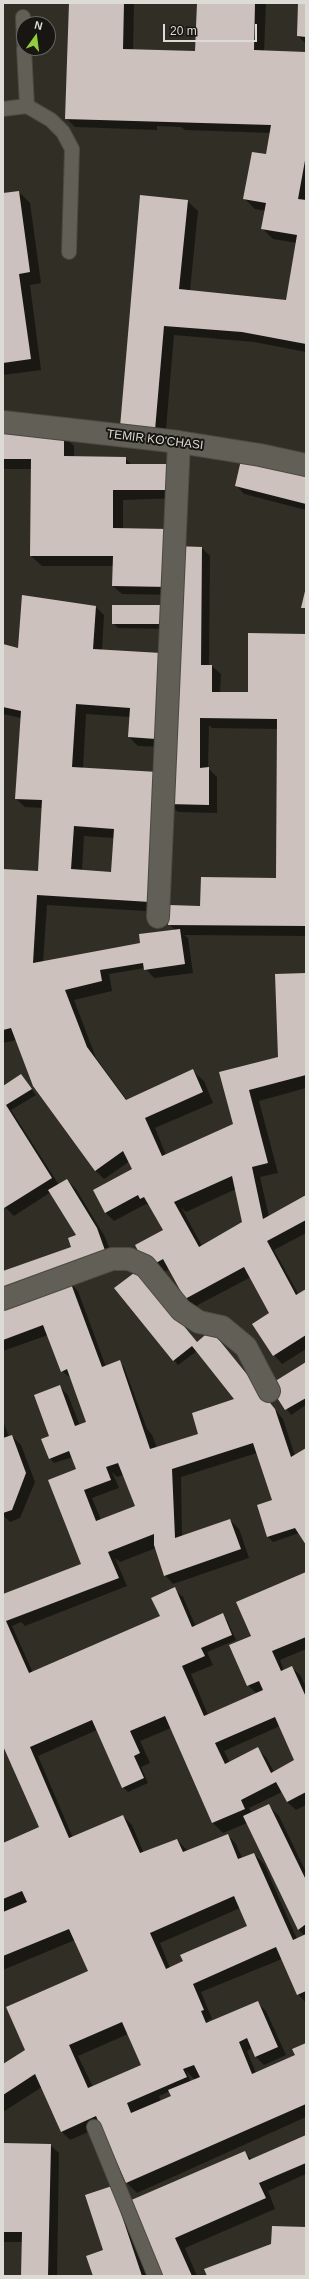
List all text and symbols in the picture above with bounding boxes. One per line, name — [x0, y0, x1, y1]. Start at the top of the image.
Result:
north arrow — [16, 16, 56, 56]
scale bar — [165, 16, 259, 42]
text: N — [33, 19, 44, 32]
text: 20 m — [170, 24, 197, 38]
street label: TEMIR KO'CHASI — [106, 427, 204, 453]

